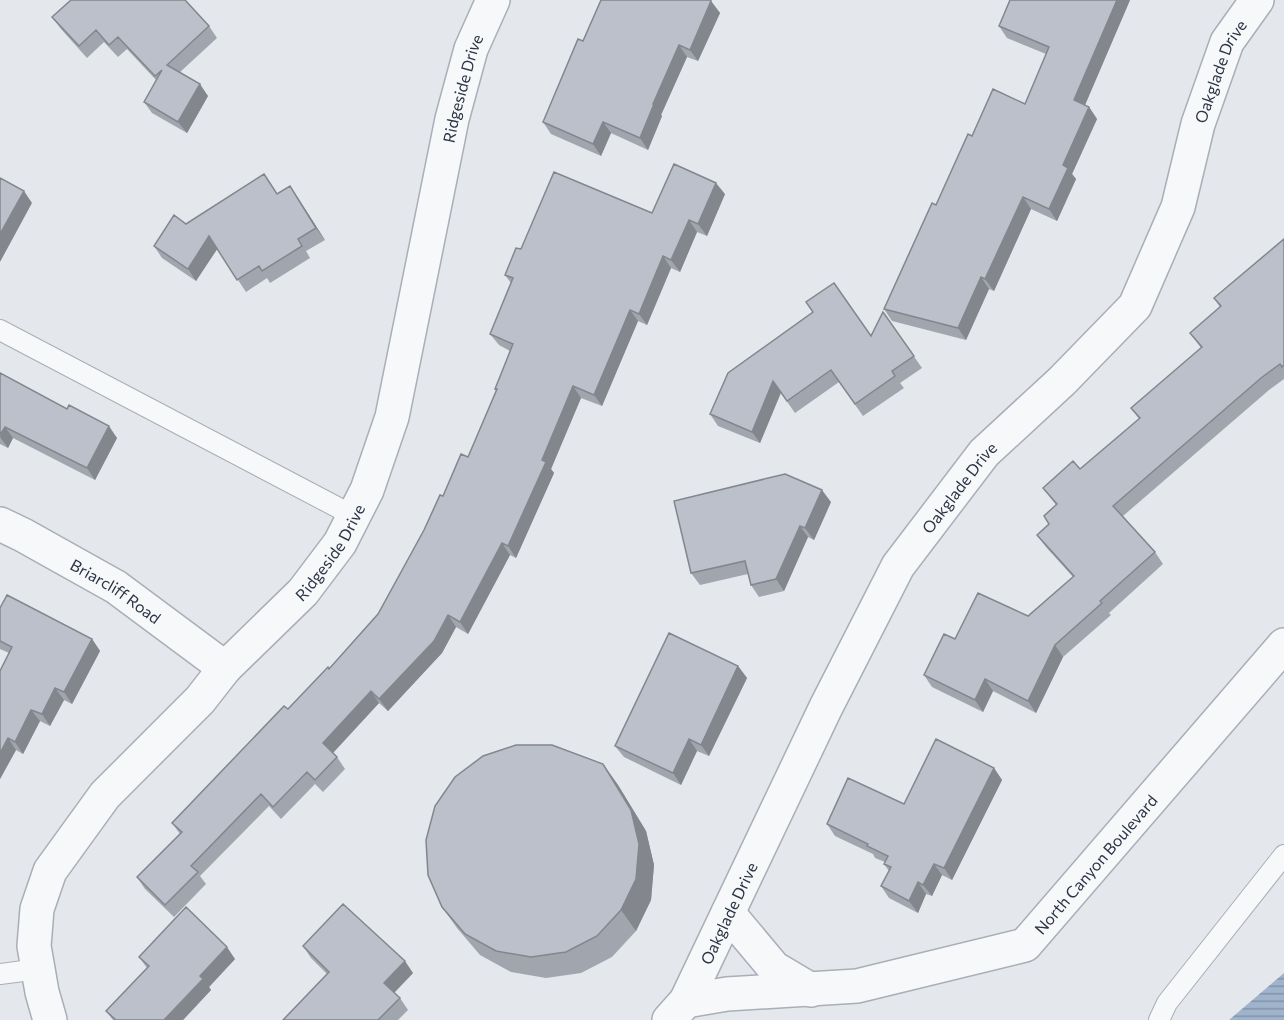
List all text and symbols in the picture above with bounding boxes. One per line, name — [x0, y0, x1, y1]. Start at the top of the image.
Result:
street label: Oakglade Drive — [1190, 15, 1250, 125]
street label: Ridgeside Drive — [438, 31, 486, 144]
street label: Oakglade Drive — [917, 437, 1000, 537]
street label: Ridgeside Drive — [291, 501, 368, 604]
street label: Briarcliff Road — [68, 554, 165, 627]
street label: North Canyon Boulevard — [1030, 790, 1160, 937]
street label: Oakglade Drive — [696, 859, 760, 967]

